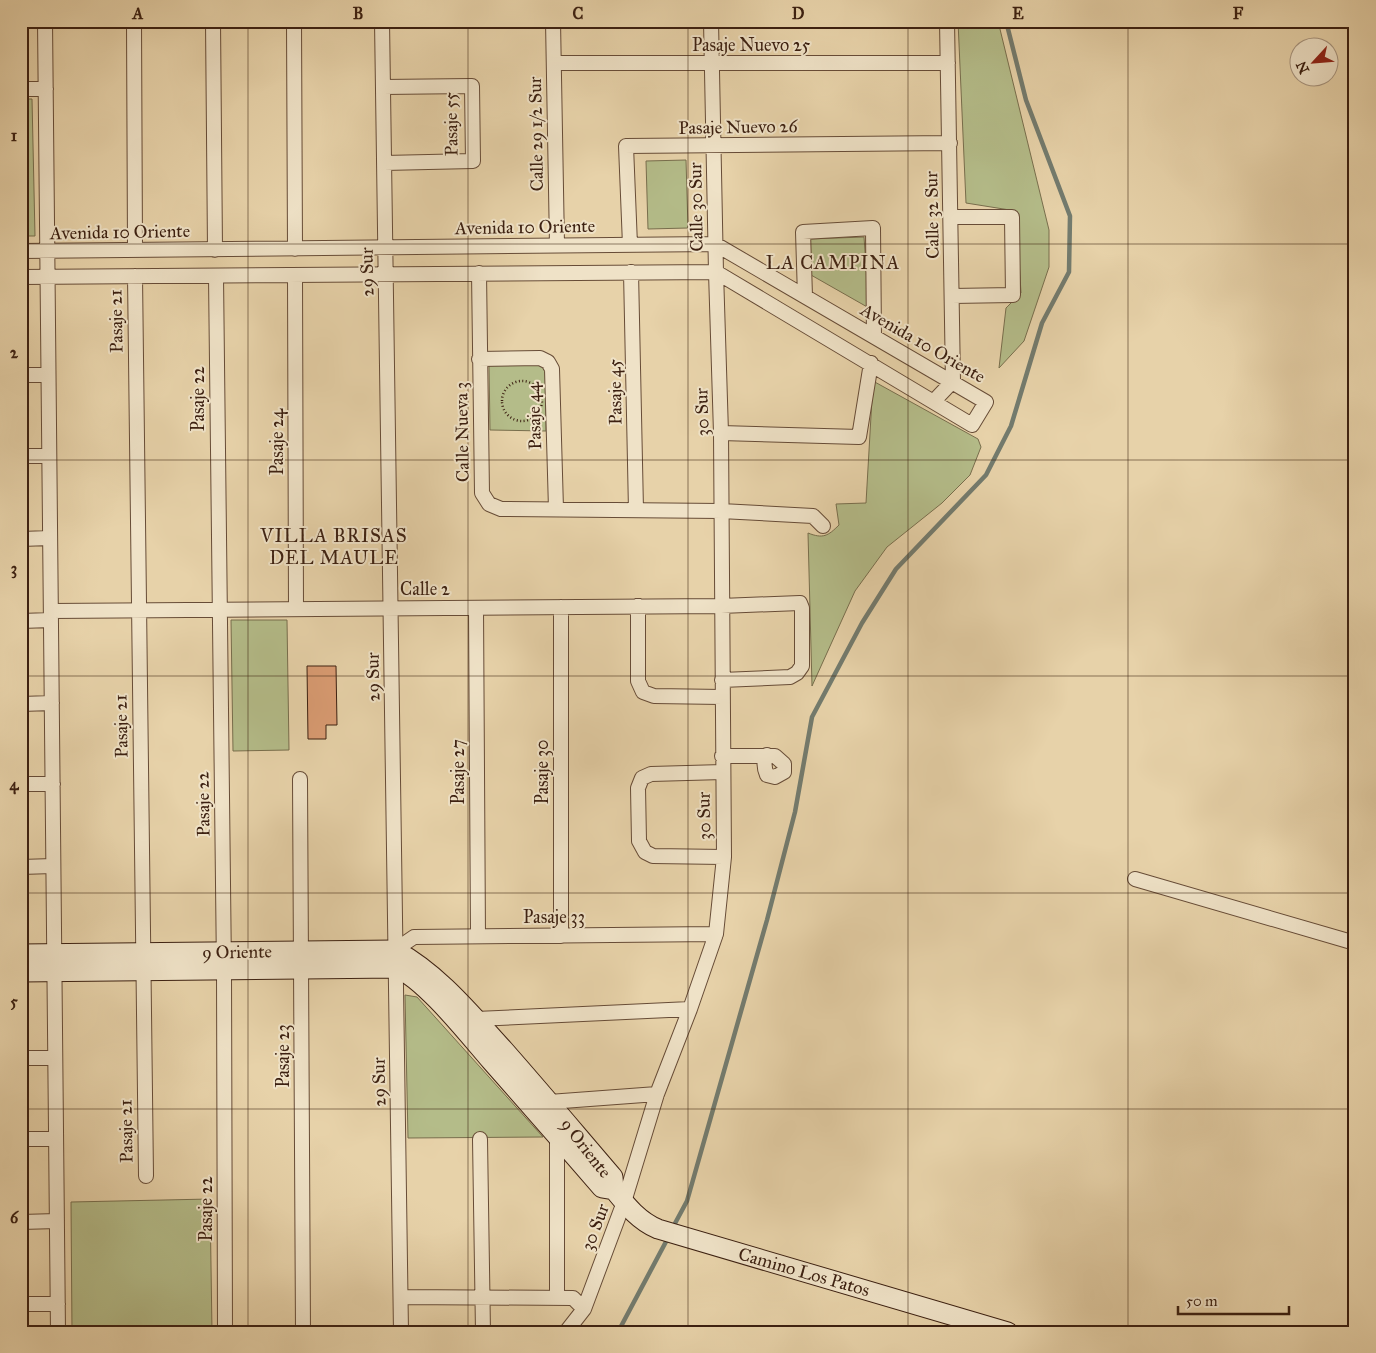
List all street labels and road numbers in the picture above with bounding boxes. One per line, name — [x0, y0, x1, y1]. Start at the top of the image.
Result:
street label: Pasaje Nuevo 25 — [692, 34, 811, 56]
street label: Calle 29 1/2 Sur — [524, 76, 548, 192]
street label: Pasaje 55 — [439, 91, 463, 156]
street label: Pasaje Nuevo 26 — [678, 115, 799, 139]
street label: Calle 30 Sur — [684, 162, 708, 252]
street label: Calle 32 Sur — [920, 171, 944, 259]
street label: Avenida 10 Oriente — [454, 215, 595, 239]
street label: Avenida 10 Oriente — [49, 220, 190, 244]
street label: 29 Sur — [356, 247, 378, 297]
street label: Pasaje 21 — [104, 289, 128, 353]
street label: Avenida 10 Oriente — [856, 298, 989, 388]
street label: Pasaje 45 — [603, 358, 627, 425]
street label: Pasaje 22 — [187, 366, 209, 432]
street label: Pasaje 44 — [522, 381, 546, 450]
street label: Calle Nueva 3 — [450, 382, 474, 482]
street label: 30 Sur — [690, 387, 714, 436]
street label: Pasaje 24 — [266, 408, 288, 475]
street label: Calle 2 — [400, 578, 450, 600]
street label: 29 Sur — [362, 652, 384, 702]
street label: Pasaje 21 — [109, 694, 133, 758]
street label: Pasaje 27 — [447, 739, 469, 805]
street label: Pasaje 30 — [531, 739, 553, 805]
street label: Pasaje 22 — [191, 771, 215, 837]
street label: 30 Sur — [693, 791, 715, 840]
street label: Pasaje 33 — [523, 906, 585, 928]
street label: 9 Oriente — [202, 940, 272, 964]
street label: Pasaje 23 — [272, 1024, 294, 1088]
street label: 29 Sur — [368, 1057, 390, 1107]
street label: Pasaje 21 — [114, 1099, 138, 1163]
street label: 9 Oriente — [556, 1114, 616, 1182]
street label: Pasaje 22 — [195, 1176, 217, 1242]
street label: 30 Sur — [576, 1200, 614, 1253]
street label: Camino Los Patos — [736, 1243, 872, 1301]

